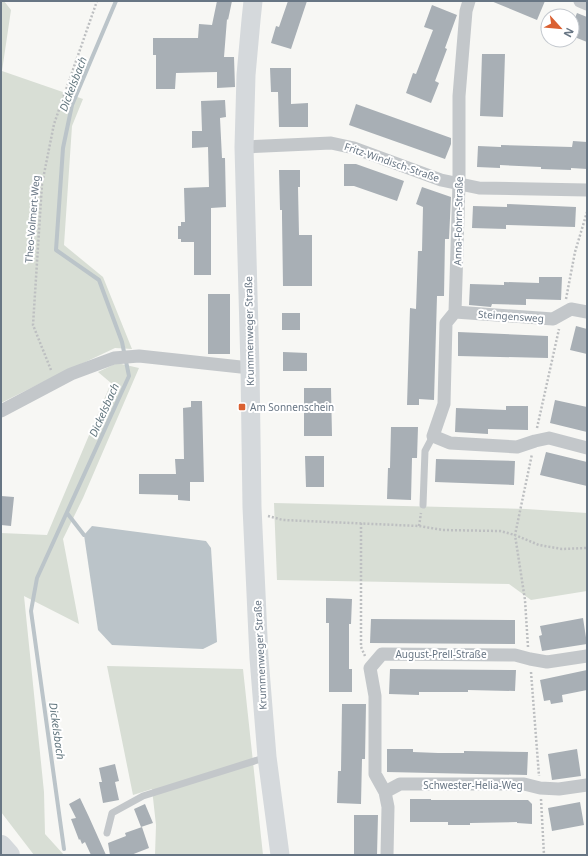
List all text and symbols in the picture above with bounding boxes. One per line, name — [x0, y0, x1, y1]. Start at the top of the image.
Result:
north arrow — [540, 8, 580, 48]
text: N — [561, 25, 578, 40]
water label: Dickelsbach — [55, 54, 90, 113]
street label: Fritz-Windisch-Straße — [343, 139, 442, 185]
street label: Theo-Volmert-Weg — [21, 175, 43, 263]
street label: Anna-Fohrn-Straße — [450, 176, 466, 266]
street label: Krummenweger Straße — [241, 276, 257, 386]
street label: Steingensweg — [478, 307, 544, 325]
water label: Dickelsbach — [85, 381, 122, 439]
place label: Am Sonnenschein — [250, 400, 334, 414]
marker: Am Sonnenschein — [237, 402, 247, 412]
street label: Krummenweger Straße — [250, 600, 270, 710]
street label: August-Prell-Straße — [395, 647, 487, 661]
water label: Dickelsbach — [46, 701, 69, 760]
street label: Schwester-Helia-Weg — [423, 778, 523, 792]

